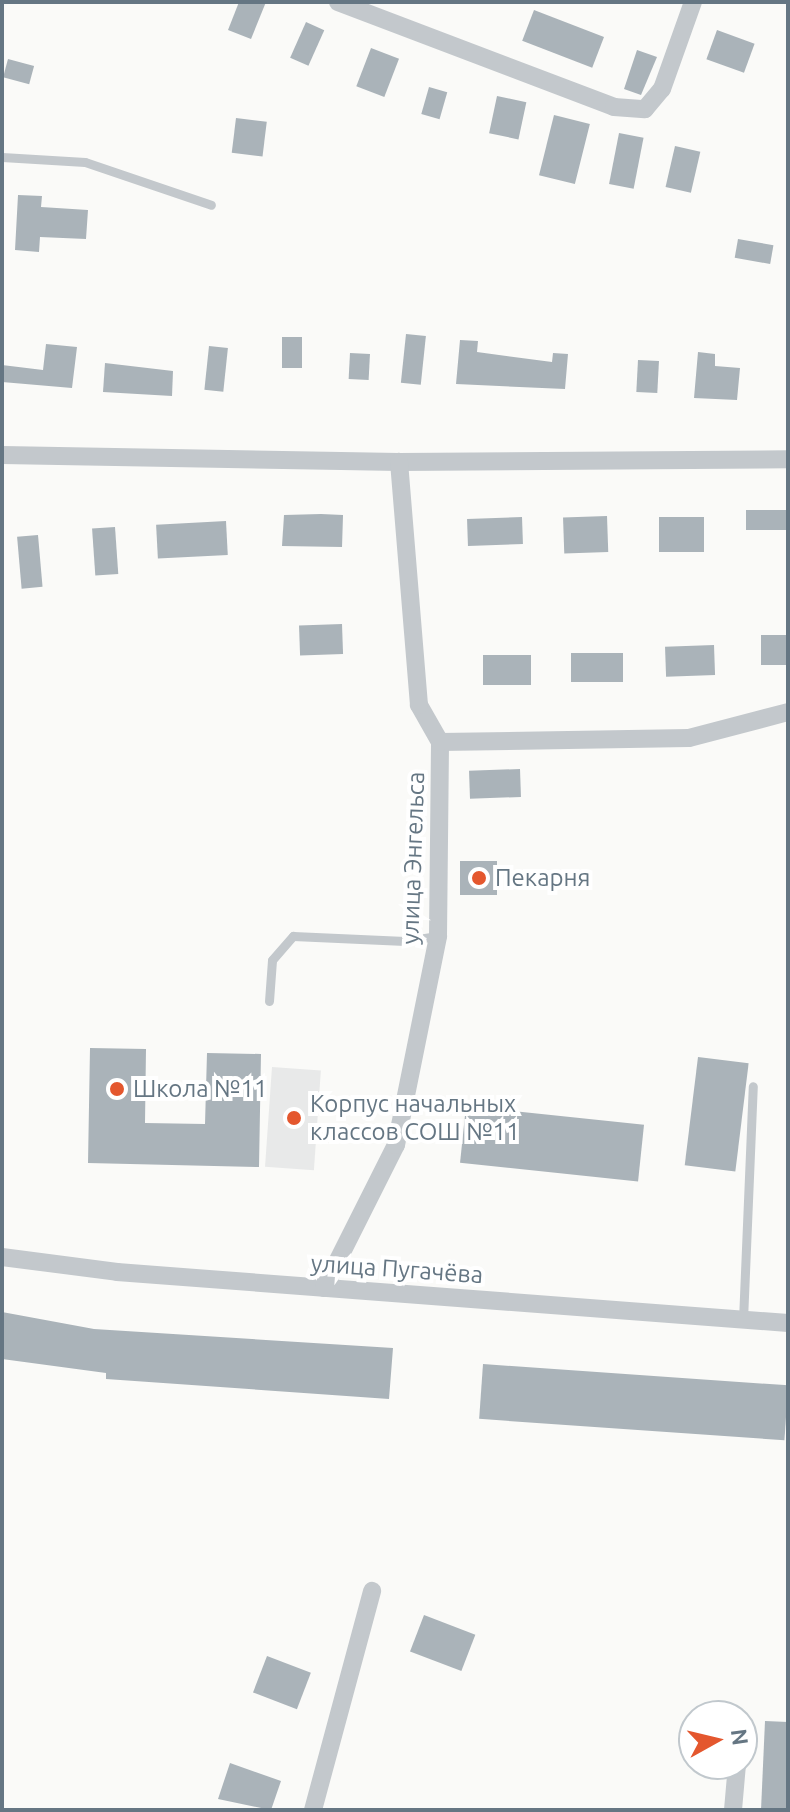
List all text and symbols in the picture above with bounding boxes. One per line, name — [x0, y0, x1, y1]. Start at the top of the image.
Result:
street label: улица Энгельса — [396, 771, 430, 945]
place label: Пекарня — [495, 864, 590, 892]
marker: Пекарня — [470, 869, 488, 887]
place label: Школа №11 — [133, 1075, 268, 1103]
marker: Школа №11 — [108, 1080, 126, 1098]
place label: Корпус начальных классов СОШ №11 — [310, 1090, 520, 1146]
marker: Корпус начальных классов СОШ №11 — [285, 1109, 303, 1127]
street label: улица Пугачёва — [310, 1249, 484, 1289]
north arrow — [678, 1700, 758, 1780]
text: N — [727, 1727, 754, 1747]

